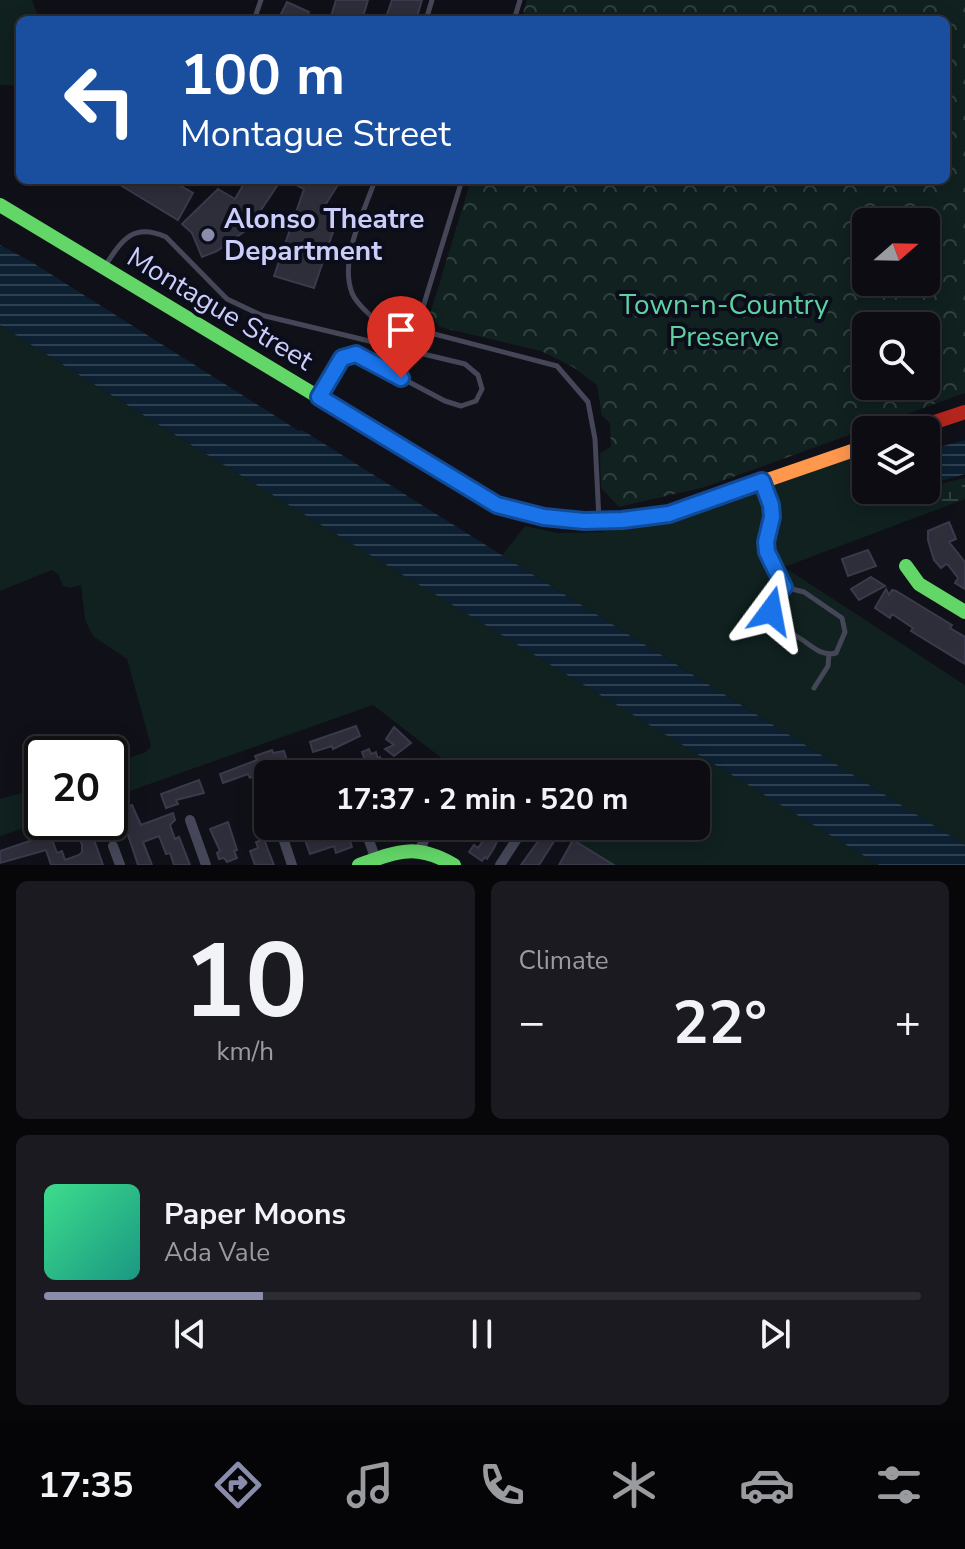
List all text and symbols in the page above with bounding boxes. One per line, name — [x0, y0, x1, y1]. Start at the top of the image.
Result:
text: 100 m — [180, 37, 345, 114]
icon: left — [48, 48, 152, 152]
text: Montague Street — [180, 110, 451, 159]
place label: Alonso Theatre Department — [224, 200, 424, 270]
north arrow — [852, 208, 940, 296]
map controls — [852, 208, 940, 504]
marker: Alonso Theatre Department — [199, 226, 217, 244]
street label: Montague Street — [120, 238, 320, 380]
park label: Town-n-Country Preserve — [619, 286, 829, 356]
pin — [367, 296, 435, 378]
icon: arrive — [379, 308, 423, 352]
button: search — [852, 312, 940, 400]
button: layers — [852, 416, 940, 504]
position arrow — [729, 569, 813, 653]
speed limit sign: 20 — [24, 736, 128, 840]
text: 17:37 · 2 min · 520 m — [336, 779, 628, 820]
text: 10 — [183, 911, 308, 1053]
text: Climate — [519, 943, 609, 978]
text: 22° — [672, 982, 767, 1064]
text: − — [519, 993, 545, 1053]
text: + — [895, 993, 921, 1053]
text: km/h — [217, 1034, 274, 1069]
text: Paper Moons — [164, 1194, 346, 1235]
text: Ada Vale — [164, 1235, 270, 1270]
icon: previous — [168, 1312, 212, 1356]
icon: pause — [460, 1312, 504, 1356]
icon: next — [753, 1312, 797, 1356]
icon: directions — [210, 1457, 266, 1513]
icon: music — [342, 1457, 398, 1513]
icon: phone — [474, 1457, 530, 1513]
icon: climate — [606, 1457, 662, 1513]
icon: car — [739, 1457, 795, 1513]
icon: filters — [871, 1457, 927, 1513]
text: 17:35 — [38, 1461, 133, 1510]

